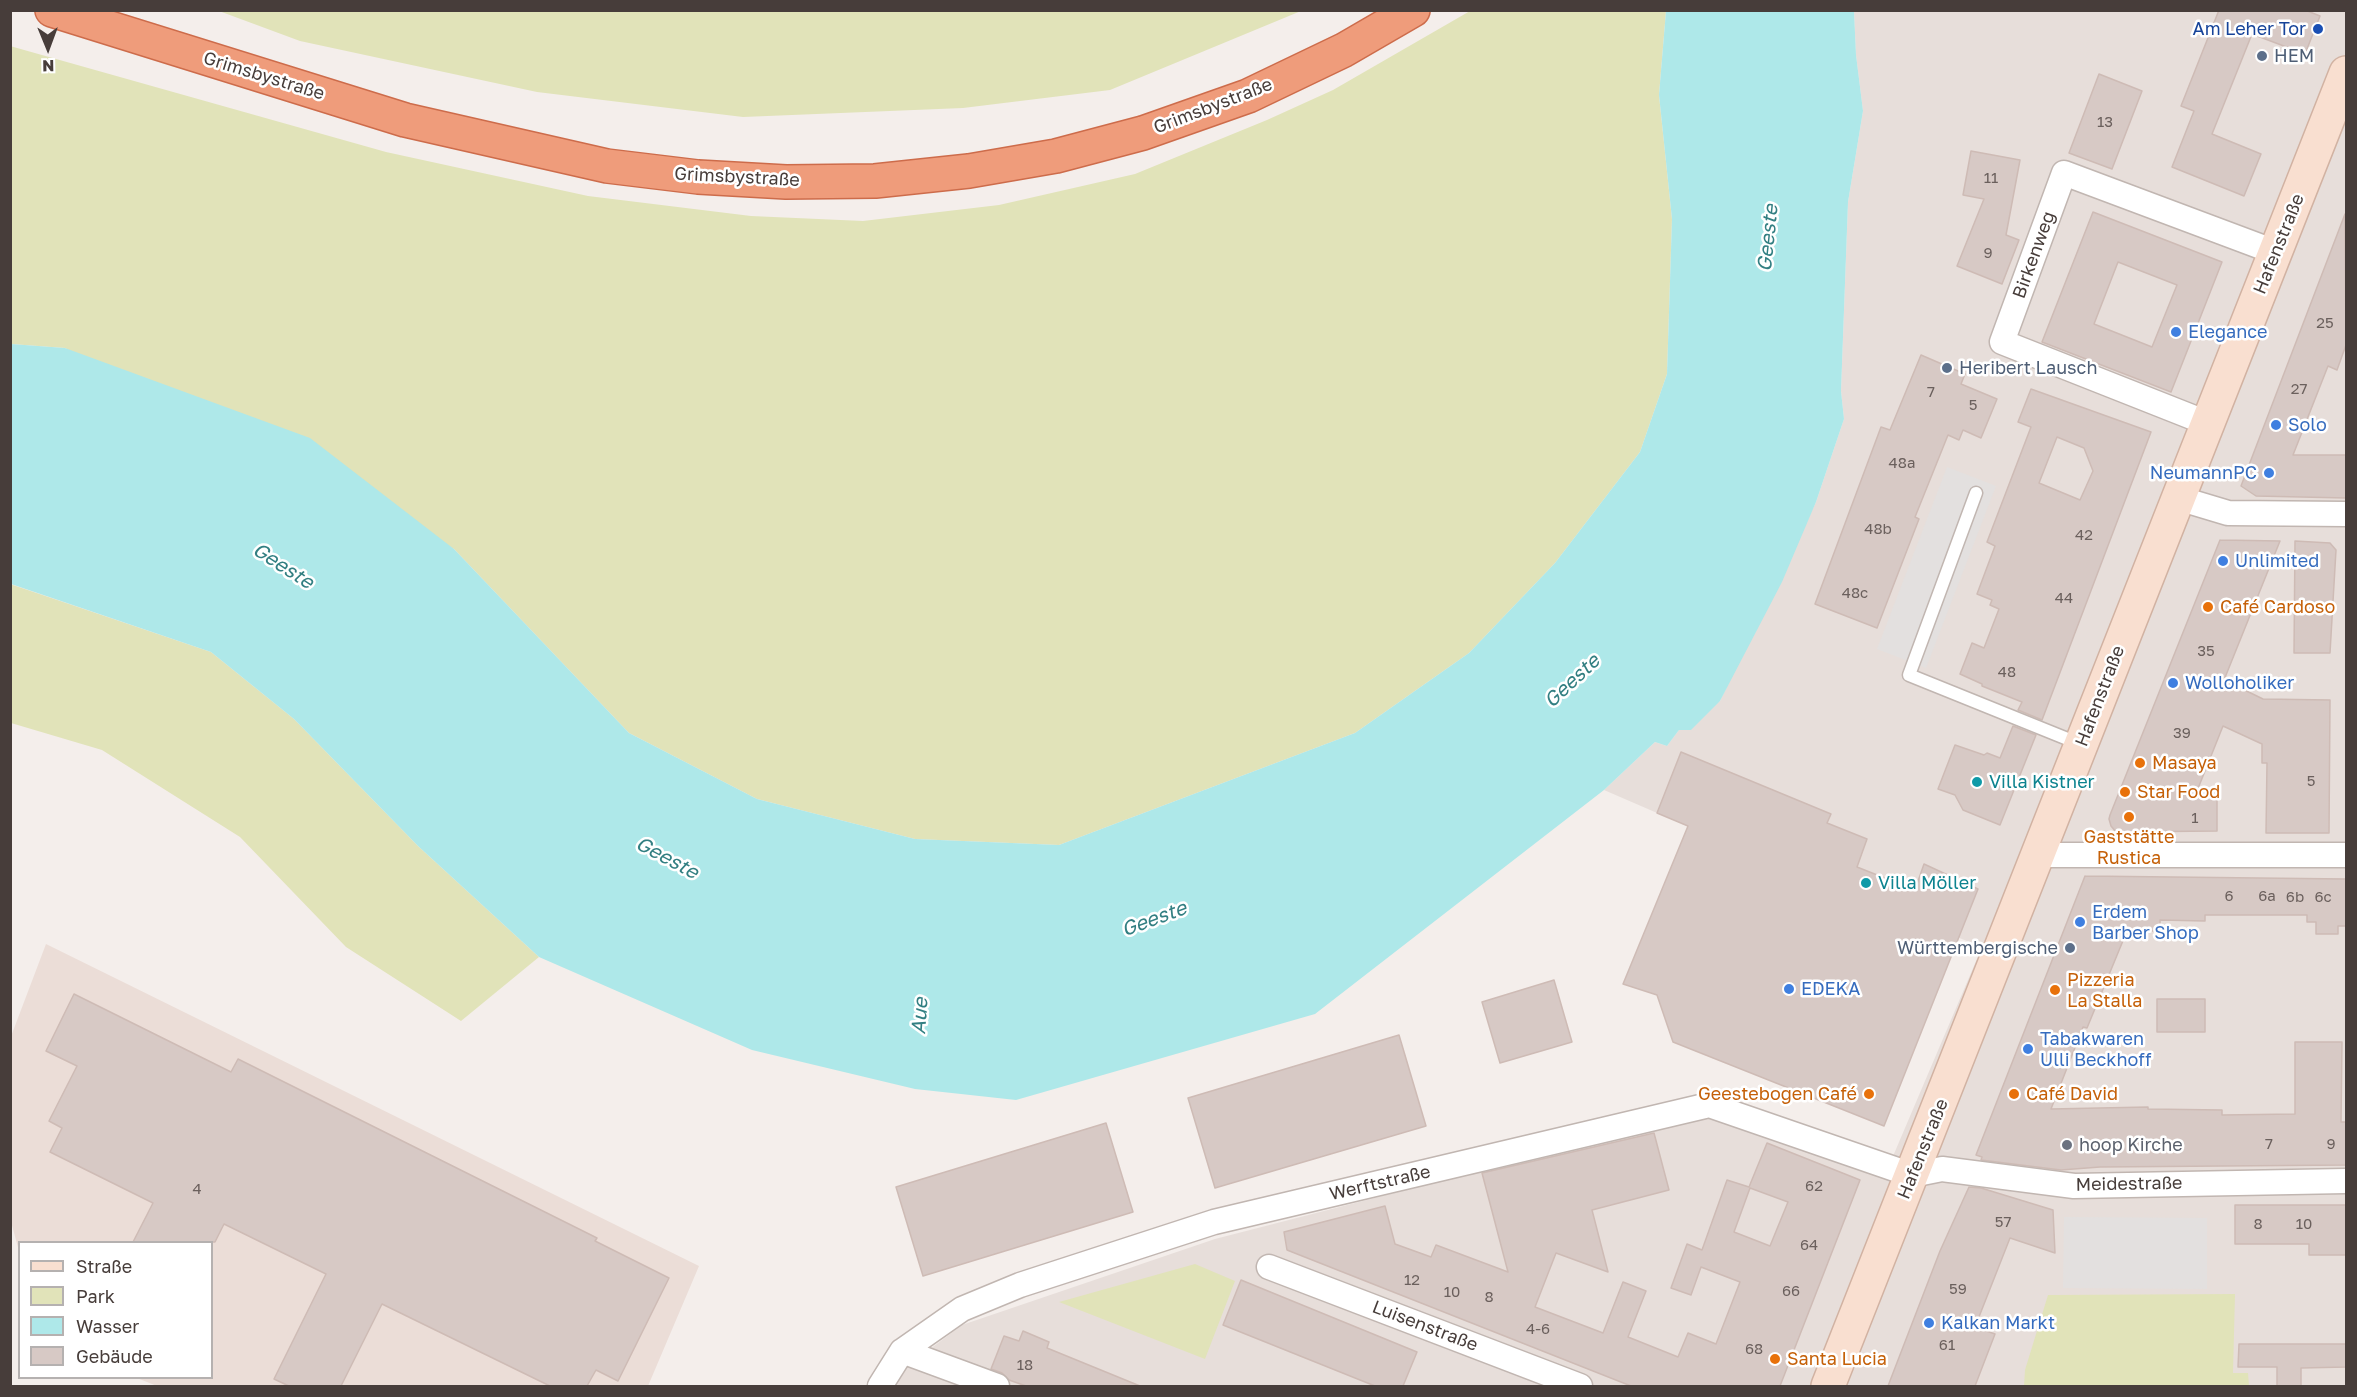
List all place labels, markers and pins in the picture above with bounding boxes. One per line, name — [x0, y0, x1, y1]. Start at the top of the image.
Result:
place label: Am Leher Tor — [2193, 18, 2306, 40]
marker: Am Leher Tor — [2311, 22, 2325, 36]
place label: HEM — [2274, 45, 2314, 67]
marker: HEM — [2255, 49, 2269, 63]
place label: Elegance — [2188, 321, 2268, 343]
marker: Elegance — [2169, 325, 2183, 339]
place label: Heribert Lausch — [1959, 357, 2097, 379]
marker: Heribert Lausch — [1940, 361, 1954, 375]
place label: Solo — [2288, 414, 2327, 436]
marker: Solo — [2269, 418, 2283, 432]
place label: NeumannPC — [2150, 462, 2257, 484]
marker: NeumannPC — [2262, 466, 2276, 480]
place label: Unlimited — [2235, 550, 2319, 572]
marker: Unlimited — [2216, 554, 2230, 568]
place label: Café Cardoso — [2220, 596, 2335, 618]
marker: Café Cardoso — [2201, 600, 2215, 614]
place label: Wolloholiker — [2185, 672, 2294, 694]
marker: Wolloholiker — [2166, 676, 2180, 690]
place label: Masaya — [2152, 752, 2217, 774]
marker: Masaya — [2133, 756, 2147, 770]
place label: Villa Kistner — [1989, 771, 2095, 793]
marker: Villa Kistner — [1970, 775, 1984, 789]
place label: Star Food — [2137, 781, 2220, 803]
marker: Star Food — [2118, 785, 2132, 799]
marker: Gaststätte Rustica — [2122, 810, 2136, 824]
place label: Gaststätte Rustica — [2084, 826, 2174, 868]
place label: Villa Möller — [1878, 872, 1976, 894]
marker: Villa Möller — [1859, 876, 1873, 890]
place label: Erdem Barber Shop — [2092, 901, 2199, 944]
marker: Erdem Barber Shop — [2073, 915, 2087, 929]
place label: Württembergische — [1897, 937, 2058, 959]
marker: Württembergische — [2063, 941, 2077, 955]
place label: Pizzeria La Stalla — [2067, 969, 2142, 1012]
place label: EDEKA — [1801, 978, 1860, 1000]
marker: EDEKA — [1782, 982, 1796, 996]
marker: Pizzeria La Stalla — [2048, 983, 2062, 997]
place label: Tabakwaren Ulli Beckhoff — [2040, 1028, 2151, 1070]
marker: Tabakwaren Ulli Beckhoff — [2021, 1042, 2035, 1056]
place label: Geestebogen Café — [1698, 1083, 1857, 1105]
place label: Café David — [2026, 1083, 2118, 1105]
marker: Geestebogen Café — [1862, 1087, 1876, 1101]
marker: Café David — [2007, 1087, 2021, 1101]
place label: hoop Kirche — [2079, 1134, 2183, 1156]
marker: hoop Kirche — [2060, 1138, 2074, 1152]
place label: Kalkan Markt — [1941, 1312, 2055, 1334]
marker: Kalkan Markt — [1922, 1316, 1936, 1330]
place label: Santa Lucia — [1787, 1348, 1887, 1370]
marker: Santa Lucia — [1768, 1352, 1782, 1366]

